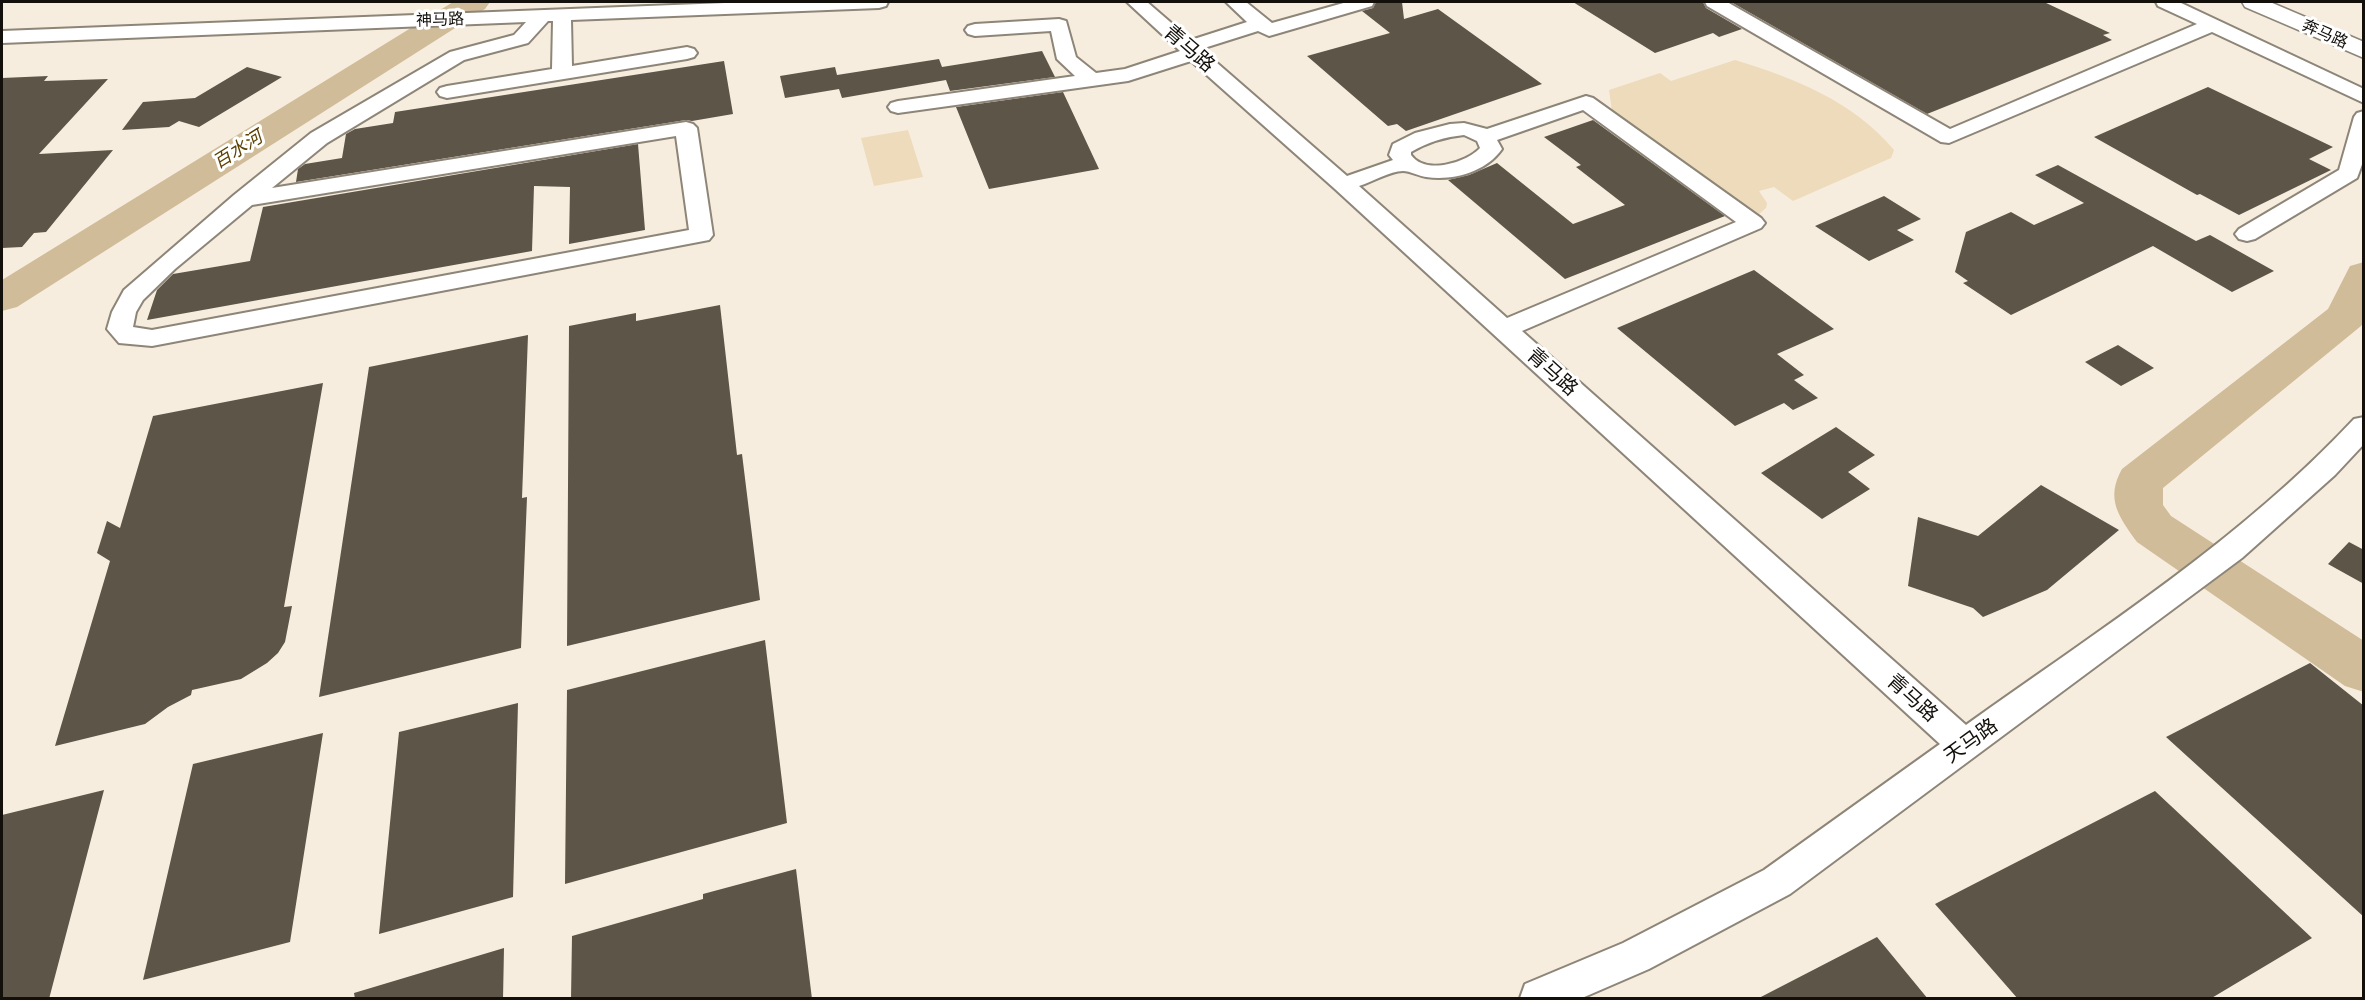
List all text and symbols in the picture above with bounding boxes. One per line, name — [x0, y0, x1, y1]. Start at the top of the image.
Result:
street label: 神马路 — [416, 10, 464, 30]
street label: 奔马路 — [2299, 15, 2351, 53]
street label: 青马路 — [1158, 20, 1220, 78]
water label: 百水河 — [209, 127, 267, 173]
street label: 青马路 — [1522, 343, 1582, 401]
street label: 青马路 — [1882, 669, 1942, 727]
street label: 天马路 — [1940, 714, 2002, 768]

